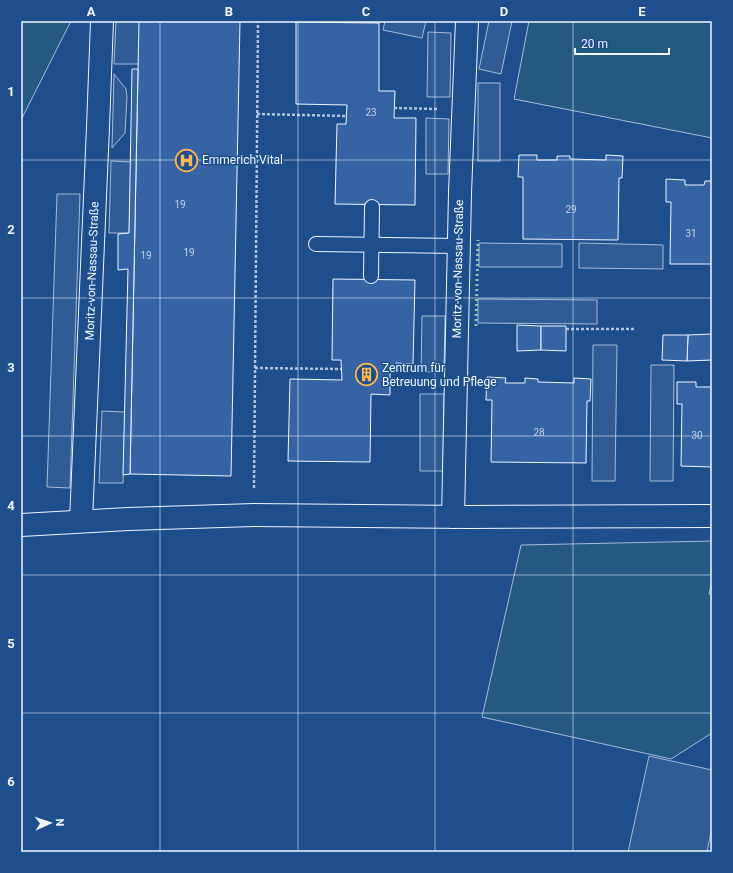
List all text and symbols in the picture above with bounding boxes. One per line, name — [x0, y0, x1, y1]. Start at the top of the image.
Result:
text: A — [87, 4, 96, 19]
text: B — [225, 4, 233, 19]
text: C — [362, 4, 371, 19]
text: D — [500, 4, 508, 19]
text: E — [638, 4, 646, 19]
scale bar — [575, 30, 669, 56]
text: 20 m — [581, 37, 608, 51]
text: 1 — [7, 84, 15, 99]
house number: 23 — [365, 107, 377, 118]
hospital icon: Emmerich Vital — [174, 147, 200, 173]
place label: Emmerich Vital — [202, 153, 283, 167]
house number: 19 — [174, 199, 186, 210]
street label: Moritz-von-Nassau-Straße — [450, 199, 466, 339]
street label: Moritz-von-Nassau-Straße — [83, 201, 101, 341]
house number: 29 — [565, 204, 577, 215]
text: 2 — [7, 222, 15, 237]
house number: 31 — [685, 228, 697, 239]
house number: 19 — [183, 247, 195, 258]
house number: 19 — [140, 250, 152, 261]
text: 3 — [7, 360, 15, 375]
place label: Zentrum für Betreuung und Pflege — [382, 361, 497, 389]
building icon: Zentrum für Betreuung und Pflege — [353, 362, 379, 388]
house number: 28 — [533, 427, 545, 438]
house number: 30 — [691, 430, 703, 441]
text: 4 — [7, 498, 15, 513]
text: 5 — [7, 636, 15, 651]
text: 6 — [7, 774, 15, 789]
north arrow — [30, 803, 70, 843]
text: N — [53, 818, 66, 827]

